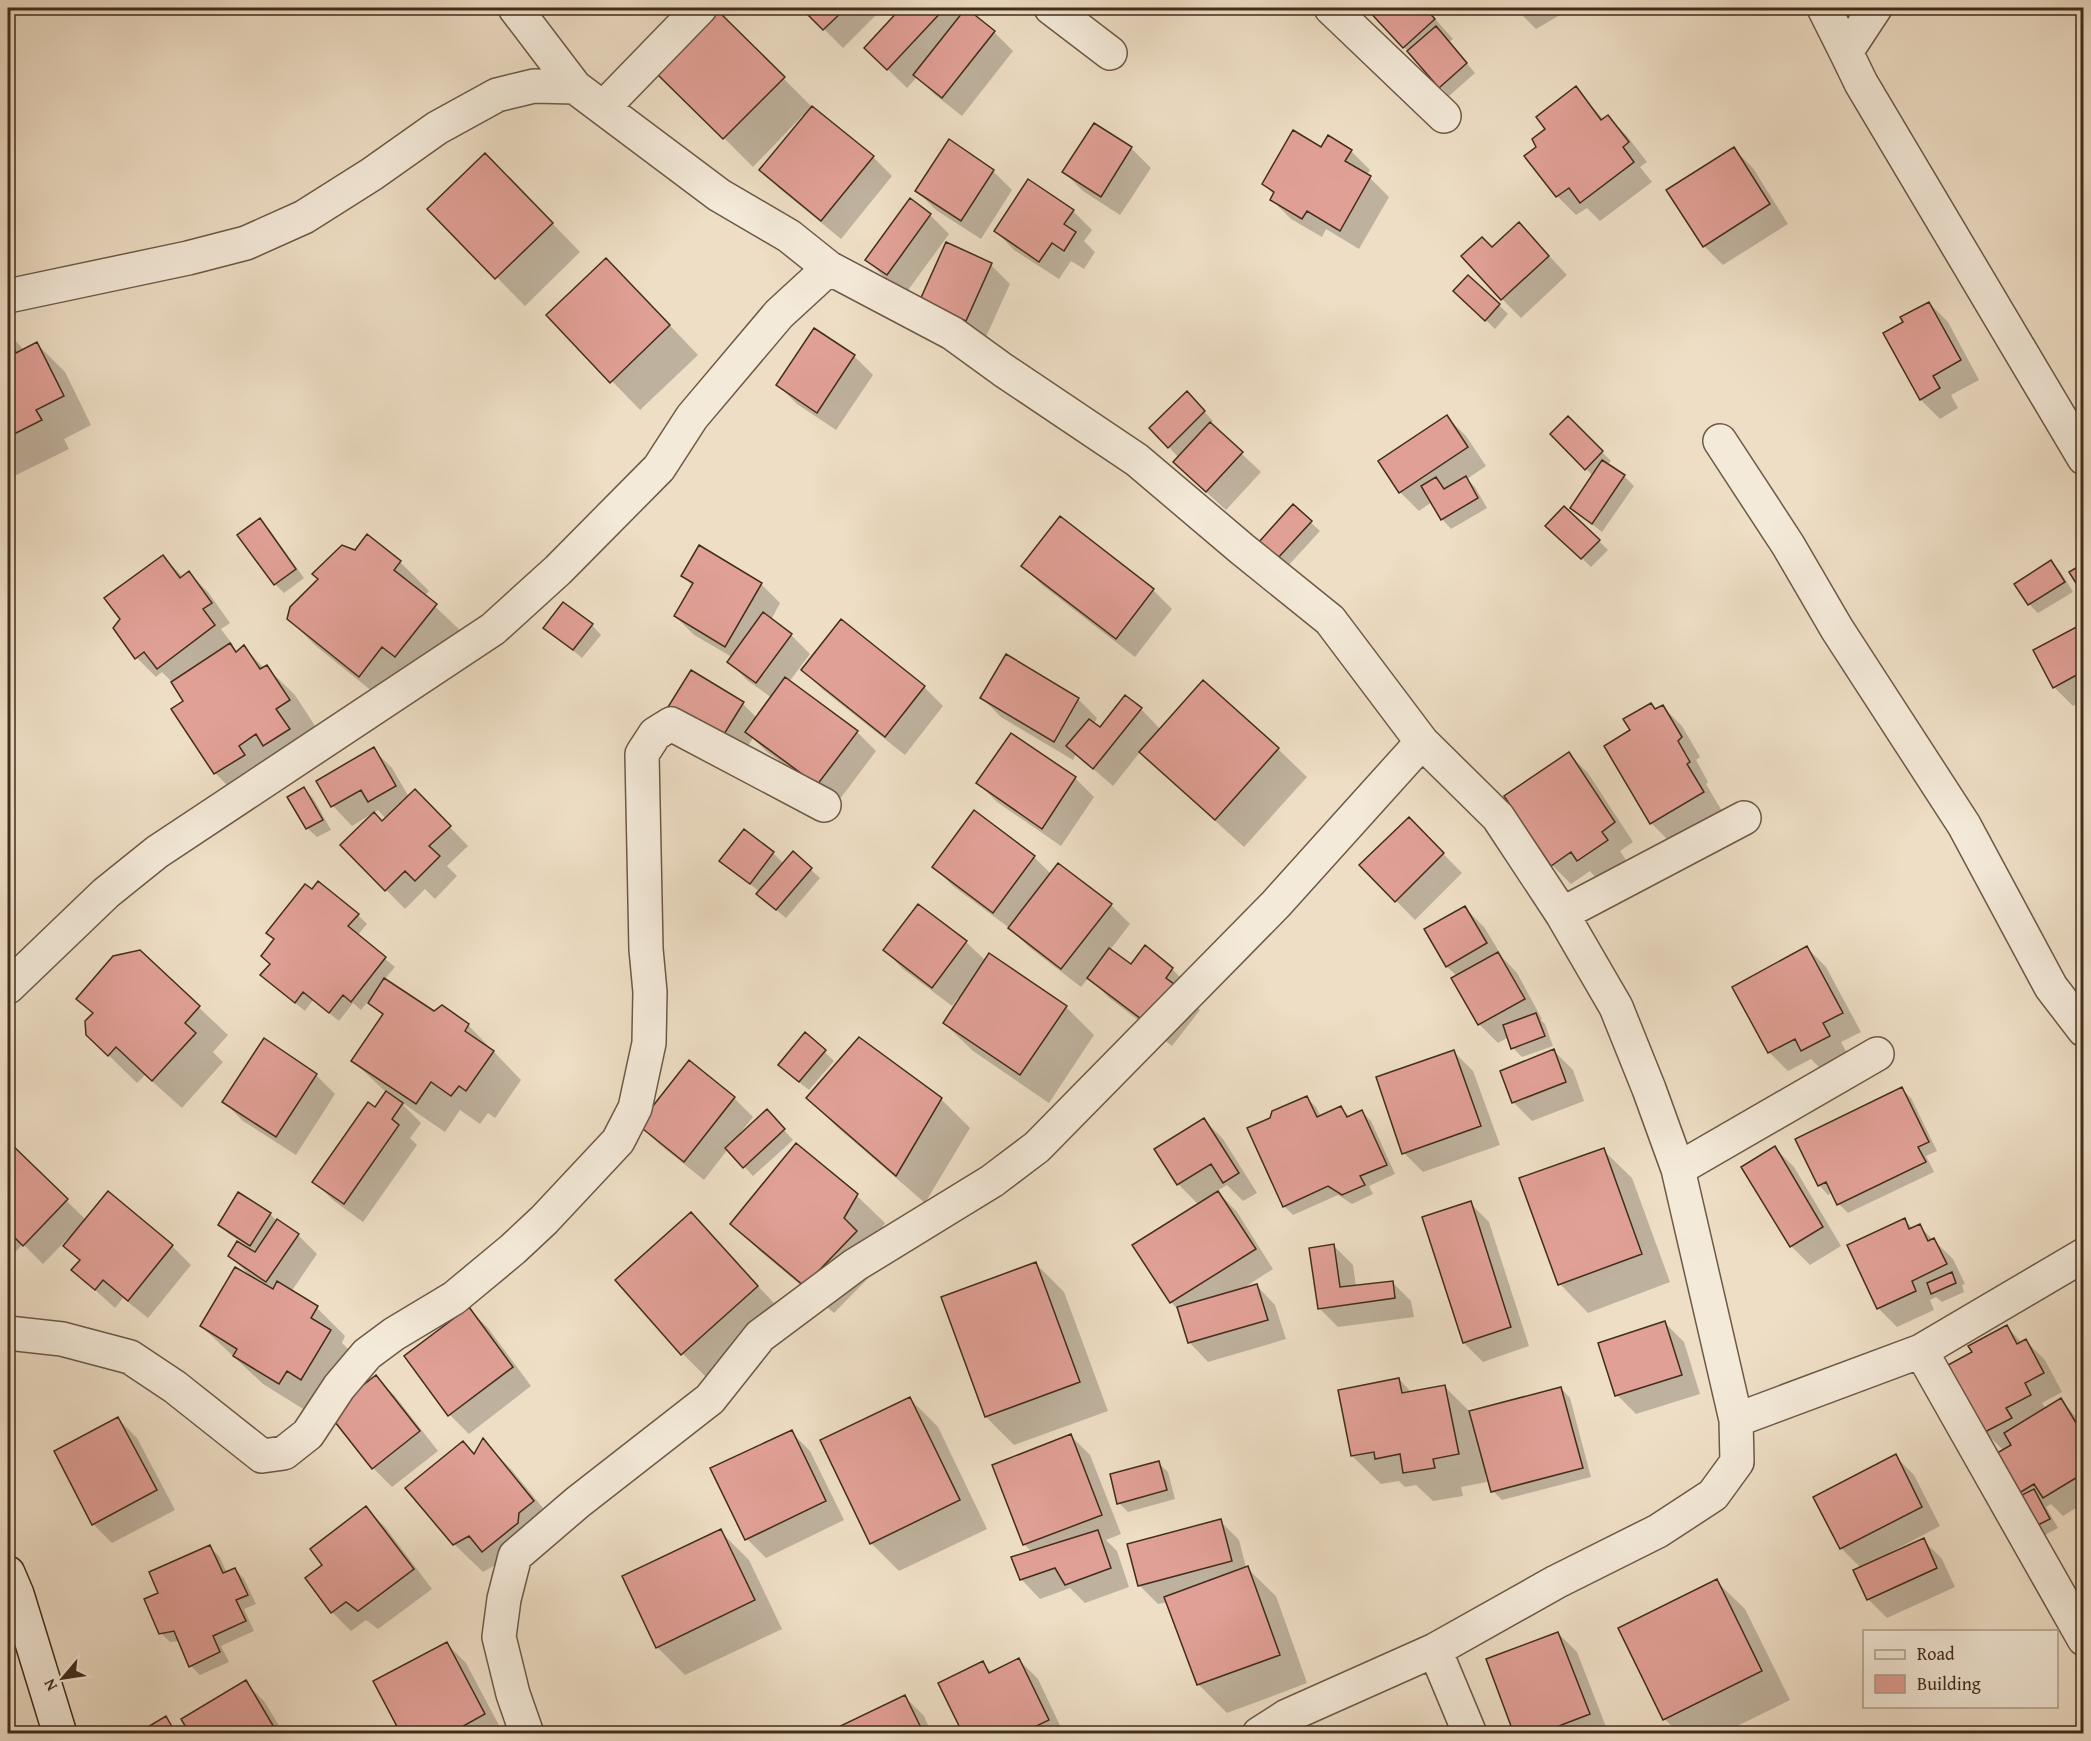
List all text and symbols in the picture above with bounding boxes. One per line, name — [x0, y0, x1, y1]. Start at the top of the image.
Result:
legend — [1863, 1630, 2058, 1708]
text: Road — [1917, 1640, 1955, 1667]
north arrow — [33, 1648, 93, 1708]
text: Building — [1917, 1670, 1981, 1697]
text: N — [37, 1675, 63, 1696]

